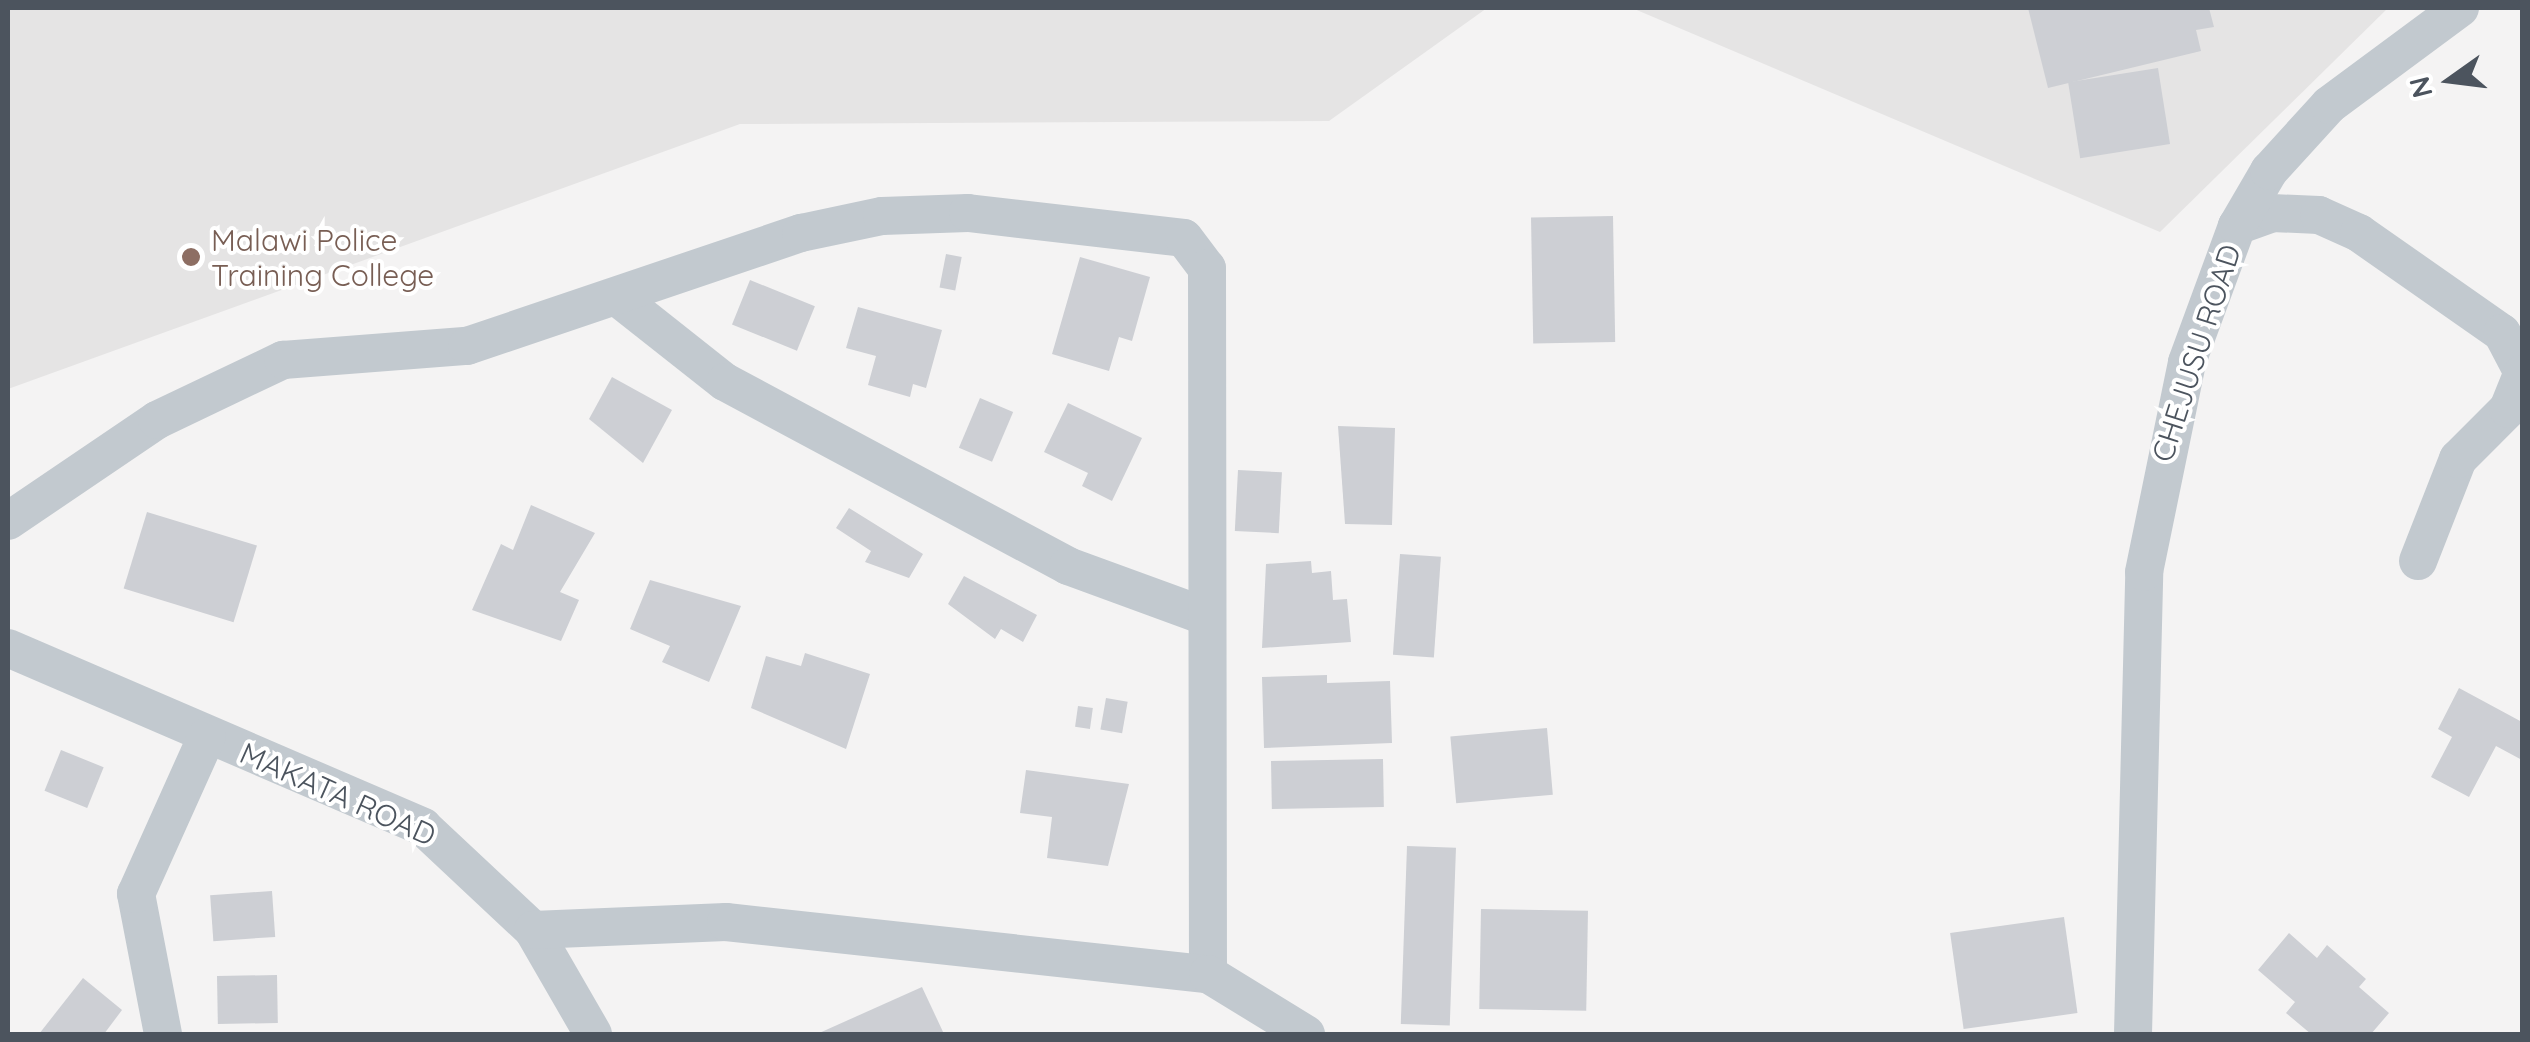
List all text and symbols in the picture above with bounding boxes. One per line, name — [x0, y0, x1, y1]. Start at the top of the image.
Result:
north arrow — [2400, 30, 2500, 130]
text: N — [2401, 73, 2440, 102]
place label: Malawi Police Training College — [211, 222, 434, 292]
street label: CHEJUSU ROAD — [2144, 240, 2248, 466]
marker: Malawi Police Training College — [180, 246, 202, 268]
street label: MAKATA ROAD — [235, 735, 441, 853]

